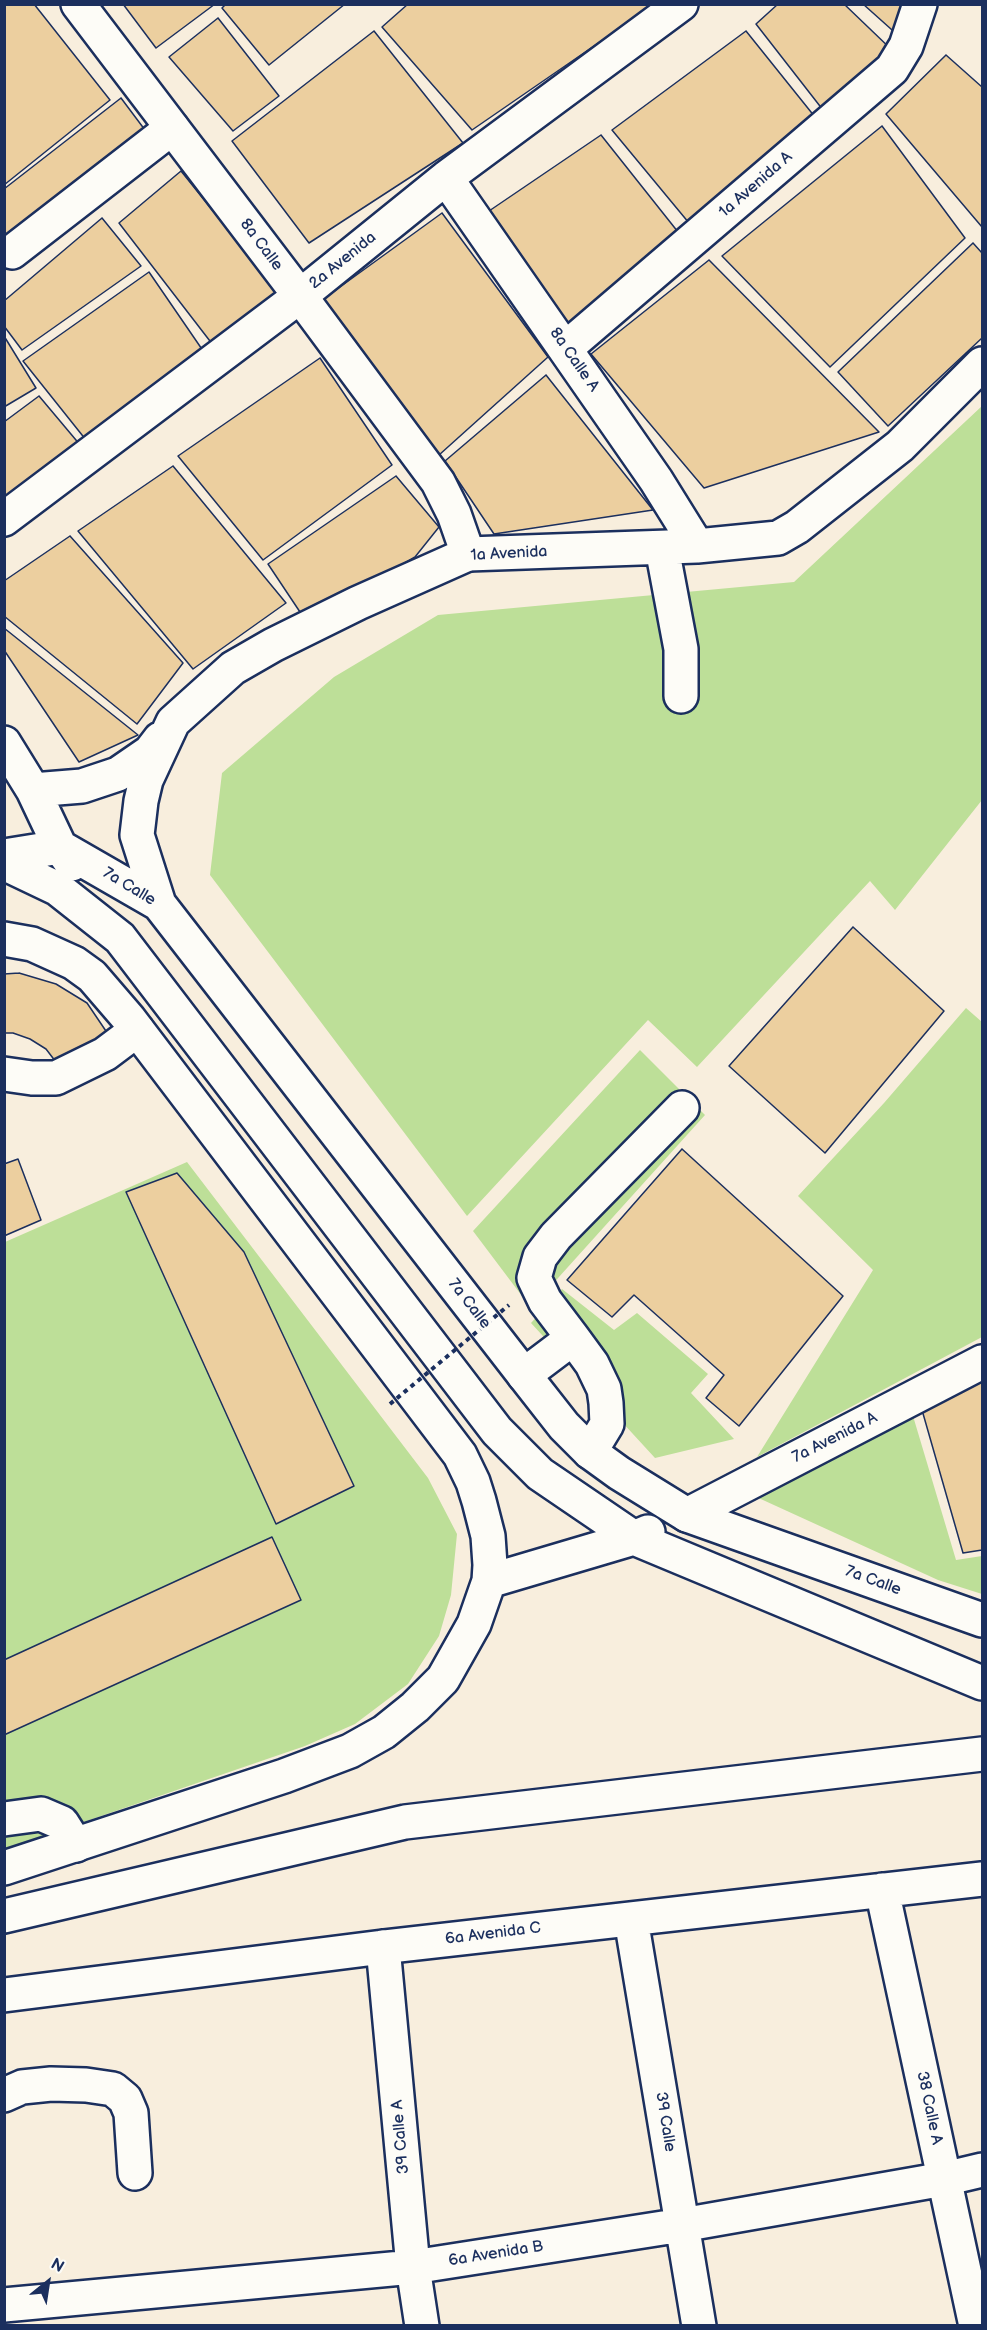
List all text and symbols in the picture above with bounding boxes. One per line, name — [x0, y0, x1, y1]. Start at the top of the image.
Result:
street label: 1a Avenida A — [715, 148, 797, 222]
street label: 8a Calle — [235, 215, 287, 275]
street label: 2a Avenida — [306, 228, 380, 294]
street label: 8a Calle A — [545, 324, 603, 396]
street label: 1a Avenida — [470, 542, 548, 566]
street label: 7a Calle — [99, 864, 159, 910]
street label: 7a Calle — [444, 1275, 494, 1333]
street label: 7a Avenida A — [789, 1408, 881, 1468]
street label: 7a Calle — [842, 1562, 904, 1600]
street label: 6a Avenida C — [444, 1919, 542, 1949]
street label: 38 Calle A — [912, 2070, 946, 2146]
street label: 39 Calle — [651, 2091, 679, 2153]
street label: 39 Calle A — [388, 2099, 414, 2175]
street label: 6a Avenida B — [447, 2237, 545, 2271]
north arrow — [18, 2252, 78, 2312]
text: N — [47, 2255, 67, 2277]

